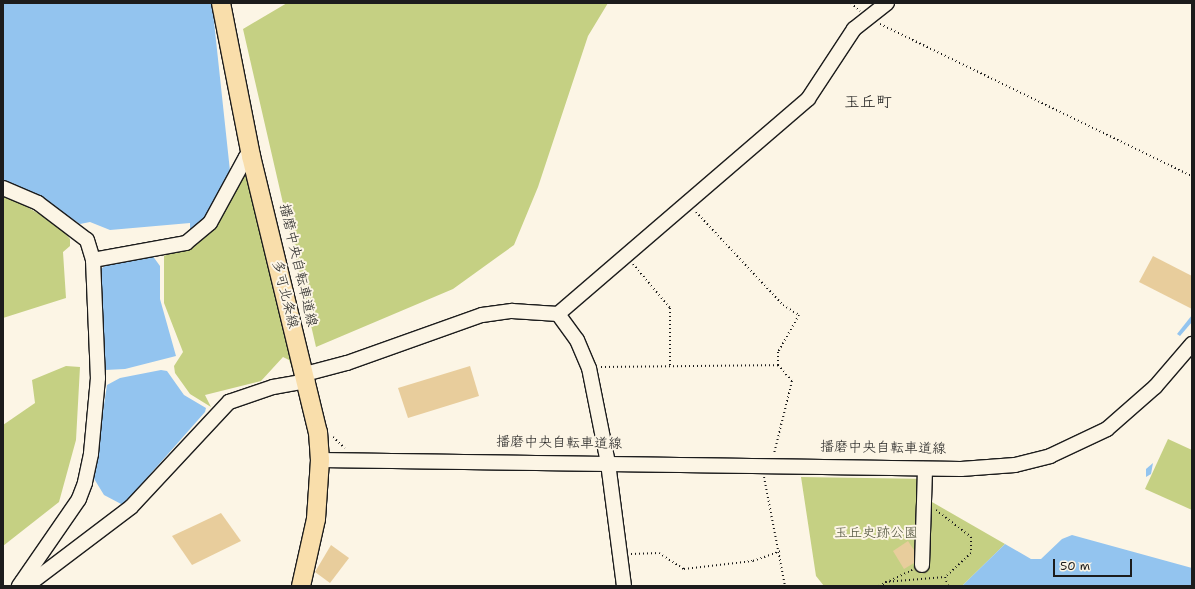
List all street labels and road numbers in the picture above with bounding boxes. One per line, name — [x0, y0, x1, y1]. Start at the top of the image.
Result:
street label: 播磨中央自転車道線 — [277, 202, 321, 328]
street label: 多可北条線 — [269, 258, 303, 330]
street label: 播磨中央自転車道線 — [496, 433, 622, 451]
street label: 播磨中央自転車道線 — [820, 438, 946, 456]

